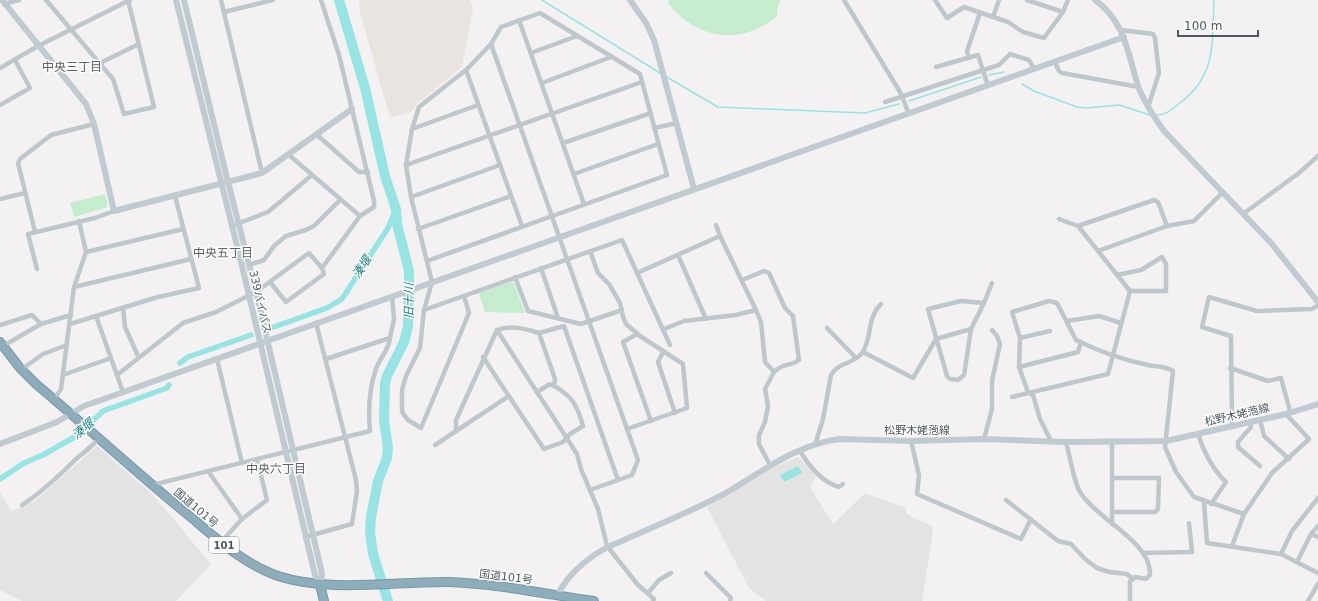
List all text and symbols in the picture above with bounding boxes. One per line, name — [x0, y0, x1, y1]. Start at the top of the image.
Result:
scale bar — [1178, 12, 1258, 38]
text: 100 m — [1184, 19, 1222, 33]
district label: 中央三丁目 — [42, 60, 102, 74]
district label: 中央五丁目 — [193, 246, 253, 260]
water label: 湊堰 — [350, 251, 375, 281]
street label: 339バイパス — [246, 269, 274, 335]
water label: 旧十川 — [402, 281, 416, 319]
street label: 松野木姥萢線 — [1203, 401, 1271, 429]
water label: 湊堰 — [69, 415, 98, 442]
street label: 松野木姥萢線 — [884, 424, 950, 437]
district label: 中央六丁目 — [246, 462, 306, 476]
street label: 国道101号 — [171, 486, 221, 530]
road number: 101 — [209, 537, 239, 553]
street label: 国道101号 — [478, 567, 534, 587]

